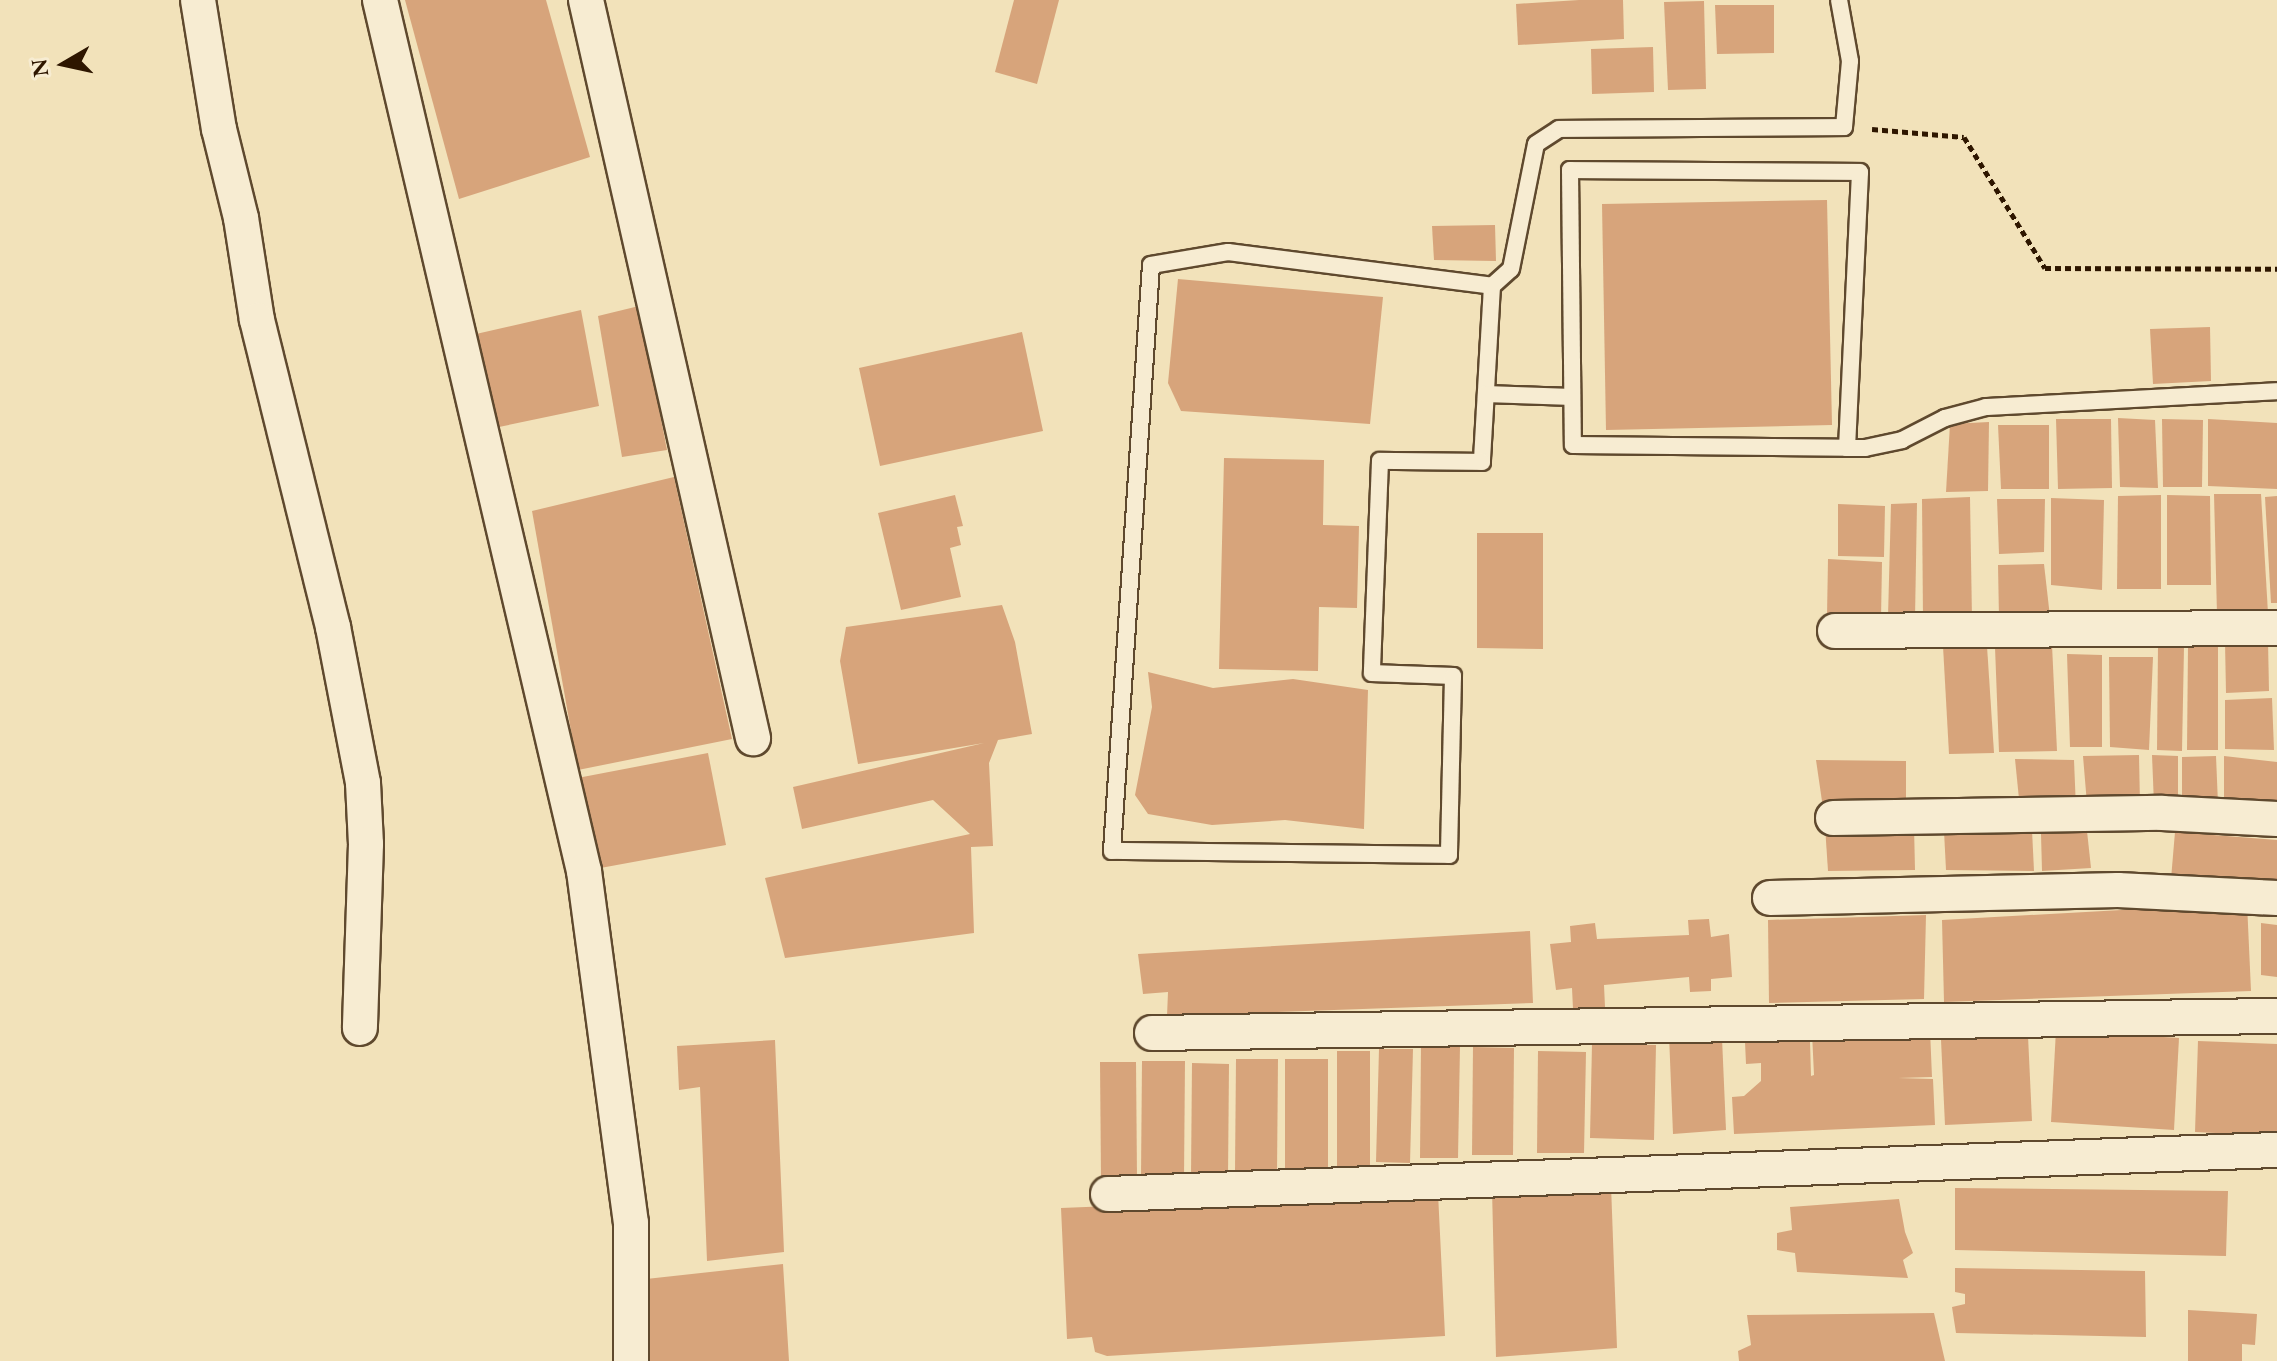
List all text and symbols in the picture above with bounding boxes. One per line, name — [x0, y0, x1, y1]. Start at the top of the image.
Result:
north arrow — [24, 24, 104, 104]
text: N — [24, 57, 56, 79]

